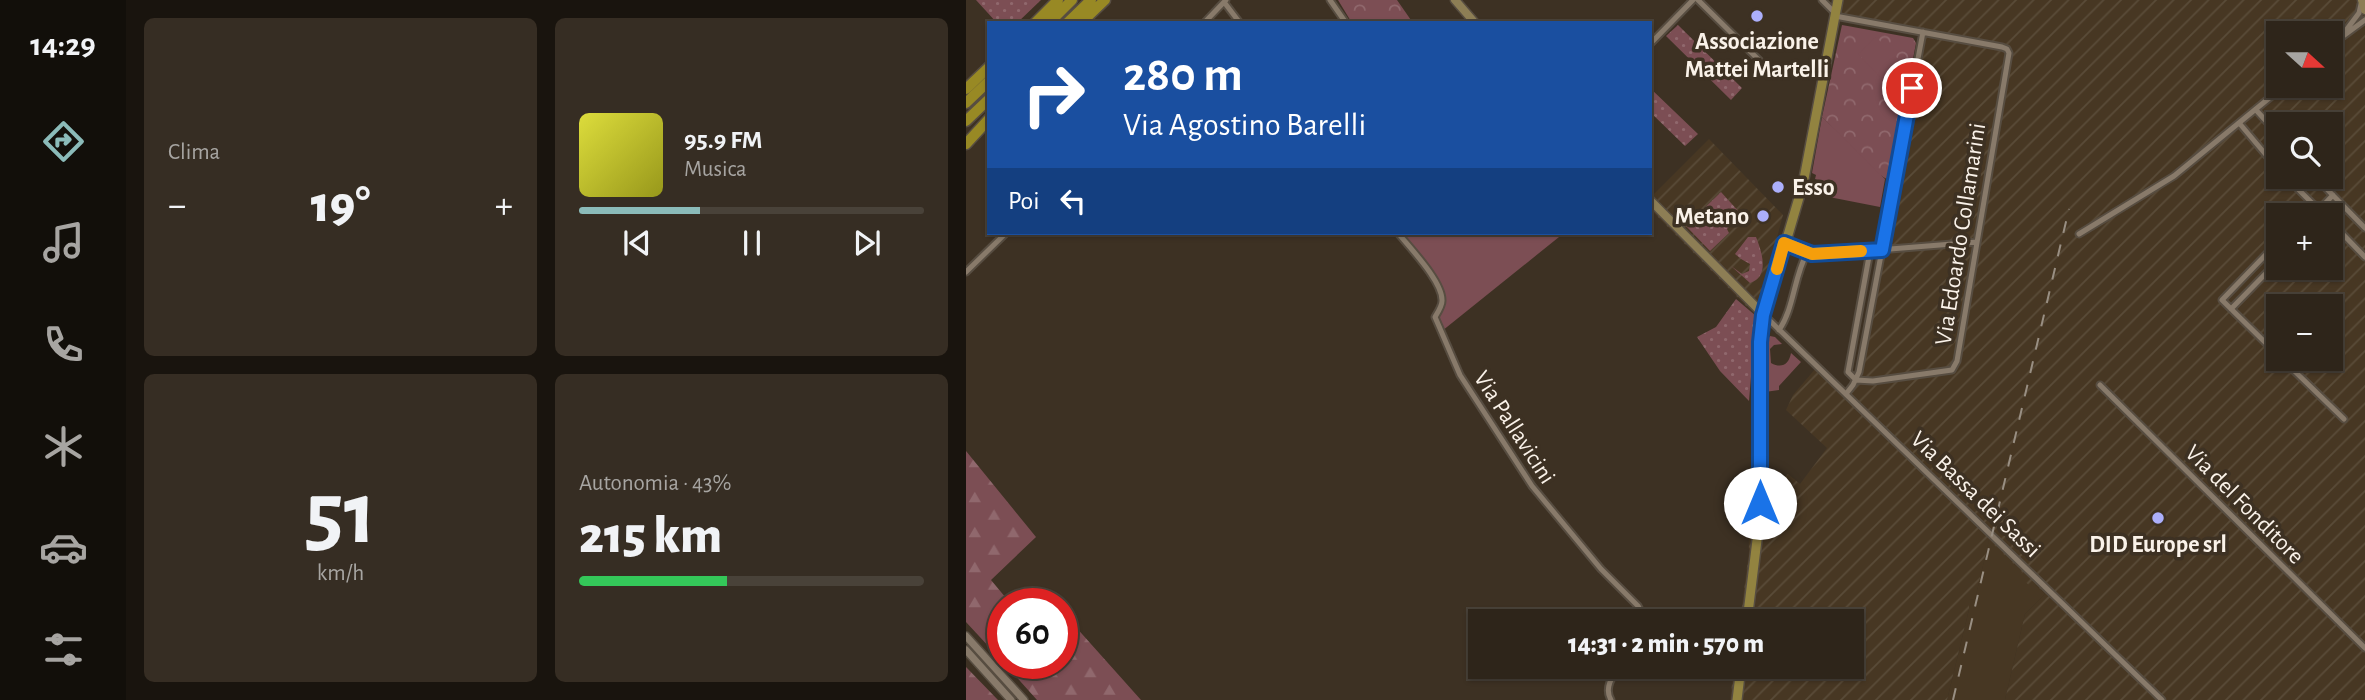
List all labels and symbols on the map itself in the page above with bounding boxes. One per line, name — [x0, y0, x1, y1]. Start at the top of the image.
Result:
marker: Associazione Mattei Martelli — [1749, 8, 1765, 24]
north arrow — [2266, 21, 2343, 98]
place label: Associazione Mattei Martelli — [1685, 30, 1829, 82]
pin — [1882, 58, 1942, 118]
street label: Via Edoardo Collamarini — [1932, 121, 1990, 347]
place label: Esso — [1792, 176, 1835, 200]
marker: Esso — [1770, 179, 1786, 195]
place label: Metano — [1675, 205, 1749, 229]
marker: Metano — [1755, 208, 1771, 224]
street label: Via Pallavicini — [1469, 367, 1559, 488]
street label: Via Bassa dei Sassi — [1906, 427, 2045, 562]
street label: Via del Fonditore — [2180, 441, 2308, 569]
position arrow — [1723, 466, 1797, 540]
marker: DID Europe srl — [2150, 510, 2166, 526]
place label: DID Europe srl — [2089, 533, 2227, 557]
speed limit sign: 60 — [987, 588, 1078, 679]

